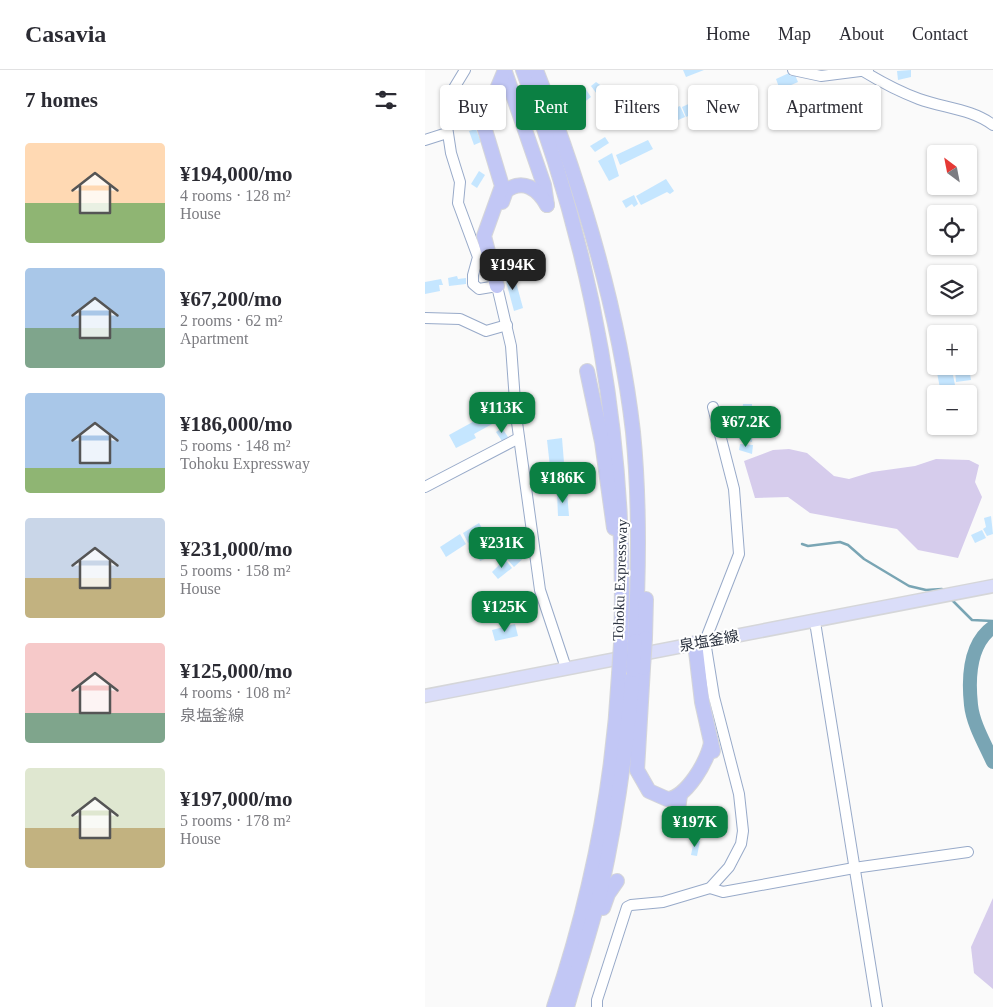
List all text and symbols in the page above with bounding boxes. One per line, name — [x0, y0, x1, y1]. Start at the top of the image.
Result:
text: Casavia — [25, 21, 106, 47]
text: Home — [706, 24, 750, 44]
text: Map — [778, 24, 811, 44]
text: About — [839, 24, 884, 44]
text: Contact — [912, 24, 968, 44]
chip: Buy — [440, 85, 506, 130]
chip: Rent — [516, 85, 586, 130]
chip: Filters — [596, 85, 678, 130]
chip: New — [688, 85, 758, 130]
chip: Apartment — [768, 85, 881, 130]
icon: filters — [372, 86, 400, 114]
text: 7 homes — [25, 88, 98, 112]
north arrow — [927, 145, 977, 195]
map controls — [927, 145, 977, 435]
text: ¥194,000/mo — [180, 162, 293, 186]
icon: home — [65, 163, 125, 223]
text: 4 rooms · 128 m² — [180, 187, 291, 204]
text: House — [180, 205, 221, 222]
button: locate — [927, 205, 977, 255]
pin: ¥194K — [478, 248, 548, 291]
text: ¥194K — [491, 256, 535, 273]
button: layers — [927, 265, 977, 315]
text: ¥67,200/mo — [180, 287, 282, 311]
icon: home — [65, 288, 125, 348]
text: 2 rooms · 62 m² — [180, 312, 283, 329]
button: + — [927, 325, 977, 375]
text: Apartment — [180, 330, 248, 347]
button: − — [927, 385, 977, 435]
pin: ¥113K — [467, 392, 537, 434]
text: ¥113K — [480, 399, 524, 416]
pin: ¥67.2K — [705, 406, 787, 448]
text: ¥186,000/mo — [180, 412, 293, 436]
icon: home — [65, 413, 125, 473]
text: ¥67.2K — [722, 413, 770, 430]
text: 5 rooms · 148 m² — [180, 437, 291, 454]
text: Tohoku Expressway — [180, 455, 310, 472]
pin: ¥186K — [528, 462, 598, 504]
text: ¥186K — [541, 469, 585, 486]
street label: Tohoku Expressway — [610, 518, 630, 641]
pin: ¥231K — [467, 526, 537, 569]
text: ¥231K — [480, 534, 524, 551]
text: ¥231,000/mo — [180, 537, 293, 561]
icon: home — [65, 538, 125, 598]
text: 5 rooms · 158 m² — [180, 562, 291, 579]
text: House — [180, 580, 221, 597]
pin: ¥125K — [470, 590, 540, 633]
text: ¥125K — [483, 598, 527, 615]
street label: 泉塩釜線 — [678, 627, 740, 654]
text: ¥125,000/mo — [180, 659, 293, 683]
icon: home — [65, 663, 125, 723]
text: 4 rooms · 108 m² — [180, 684, 291, 701]
text: 泉塩釜線 — [180, 707, 244, 724]
text: ¥197,000/mo — [180, 787, 293, 811]
icon: home — [65, 788, 125, 848]
pin: ¥197K — [660, 806, 730, 848]
text: 5 rooms · 178 m² — [180, 812, 291, 829]
text: ¥197K — [673, 813, 717, 830]
text: House — [180, 830, 221, 847]

